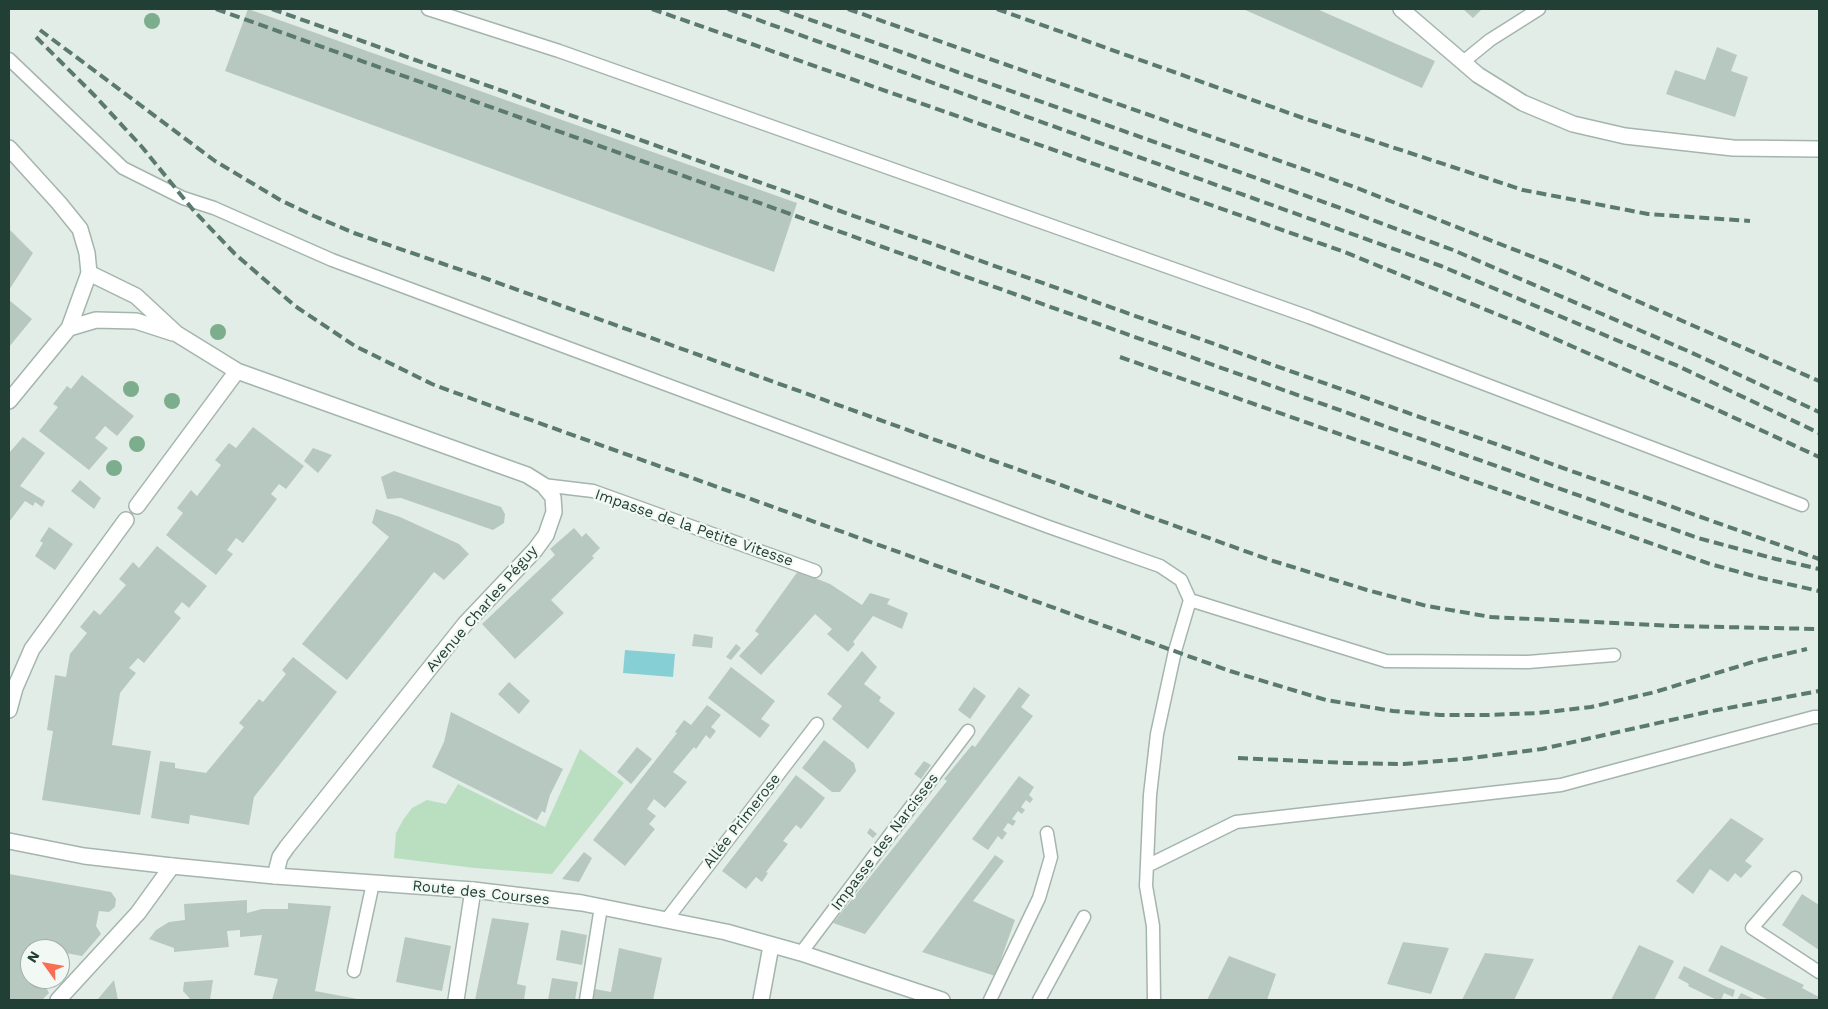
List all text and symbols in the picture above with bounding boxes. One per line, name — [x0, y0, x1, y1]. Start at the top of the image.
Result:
street label: Impasse de la Petite Vitesse — [593, 486, 795, 570]
street label: Avenue Charles Péguy — [422, 542, 542, 676]
street label: Allée Primerose — [699, 770, 785, 872]
street label: Impasse des Narcisses — [827, 770, 943, 914]
street label: Route des Courses — [411, 877, 551, 909]
north arrow — [20, 939, 70, 989]
text: N — [24, 948, 43, 965]

